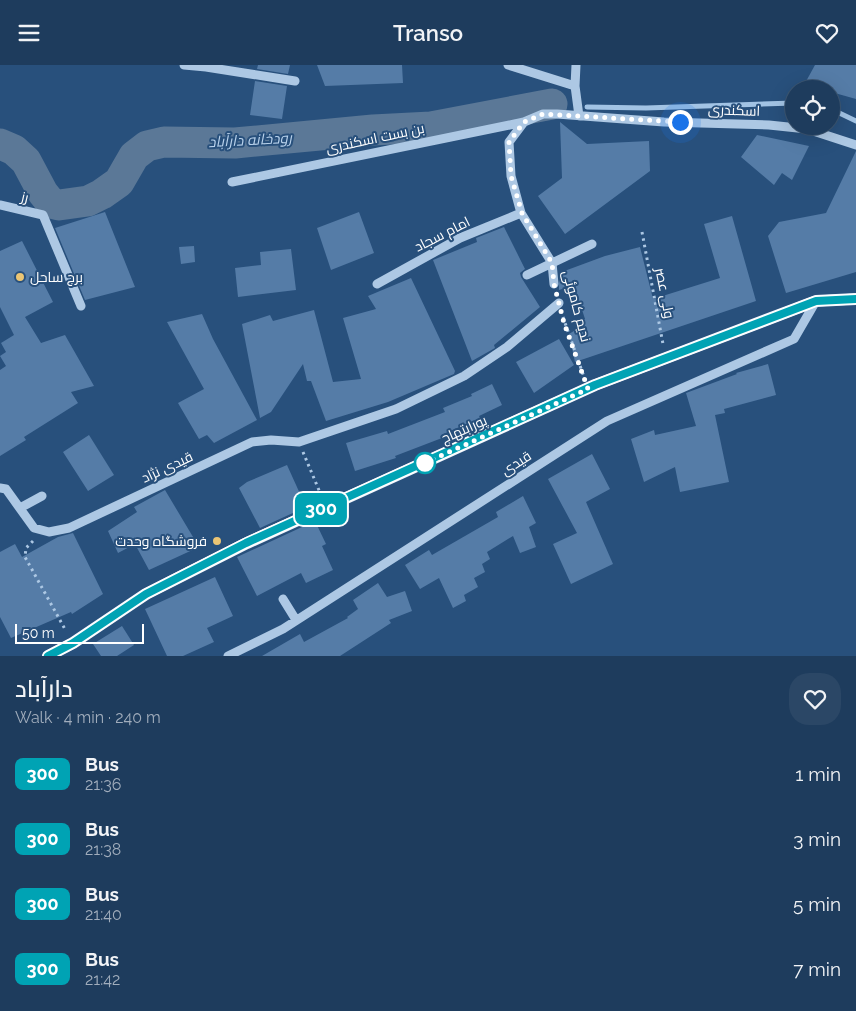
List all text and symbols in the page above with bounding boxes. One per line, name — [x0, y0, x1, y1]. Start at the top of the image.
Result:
icon: menu — [15, 19, 43, 47]
icon: heart — [813, 19, 841, 47]
text: Transo — [393, 20, 463, 46]
map controls — [785, 80, 840, 135]
button: locate — [785, 80, 840, 135]
street label: اسکندری — [708, 101, 760, 119]
your location — [668, 110, 693, 135]
street label: بن بست اسکندری — [324, 120, 426, 156]
water label: رودخانه دارآباد — [208, 129, 293, 151]
street label: رز — [19, 188, 30, 206]
street label: امام سجاد — [412, 213, 473, 257]
street label: ولی عصر — [652, 265, 678, 320]
street label: ندیم کاموئی — [558, 268, 594, 344]
place label: برج ساحل — [30, 269, 83, 286]
marker: برج ساحل — [14, 271, 26, 283]
street label: پورابتهاج — [439, 412, 491, 448]
street label: قیدی — [498, 447, 534, 479]
street label: قیدی نژاد — [139, 448, 195, 486]
unlabelled marker — [414, 452, 436, 474]
line badge: 300 — [292, 493, 350, 525]
text: 300 — [305, 498, 337, 519]
place label: فروشگاه وحدت — [115, 533, 207, 549]
marker: فروشگاه وحدت — [211, 535, 223, 547]
scale bar — [15, 621, 144, 644]
text: 50 m — [22, 625, 55, 641]
button: heart — [789, 673, 841, 725]
text: دارآباد — [15, 674, 73, 703]
text: Walk · 4 min · 240 m — [15, 708, 161, 727]
text: Bus — [85, 753, 119, 775]
text: 300 — [26, 763, 59, 784]
text: 1 min — [795, 763, 841, 785]
text: 21:36 — [85, 775, 121, 794]
text: Bus — [85, 818, 119, 840]
text: 300 — [26, 828, 59, 849]
text: 3 min — [793, 828, 841, 850]
text: 21:38 — [85, 840, 121, 859]
text: Bus — [85, 883, 119, 905]
text: 300 — [26, 893, 59, 914]
text: 5 min — [793, 893, 841, 915]
text: 21:40 — [85, 905, 122, 924]
text: Bus — [85, 948, 119, 970]
text: 300 — [26, 958, 59, 979]
text: 7 min — [793, 958, 841, 980]
text: 21:42 — [85, 970, 120, 989]

